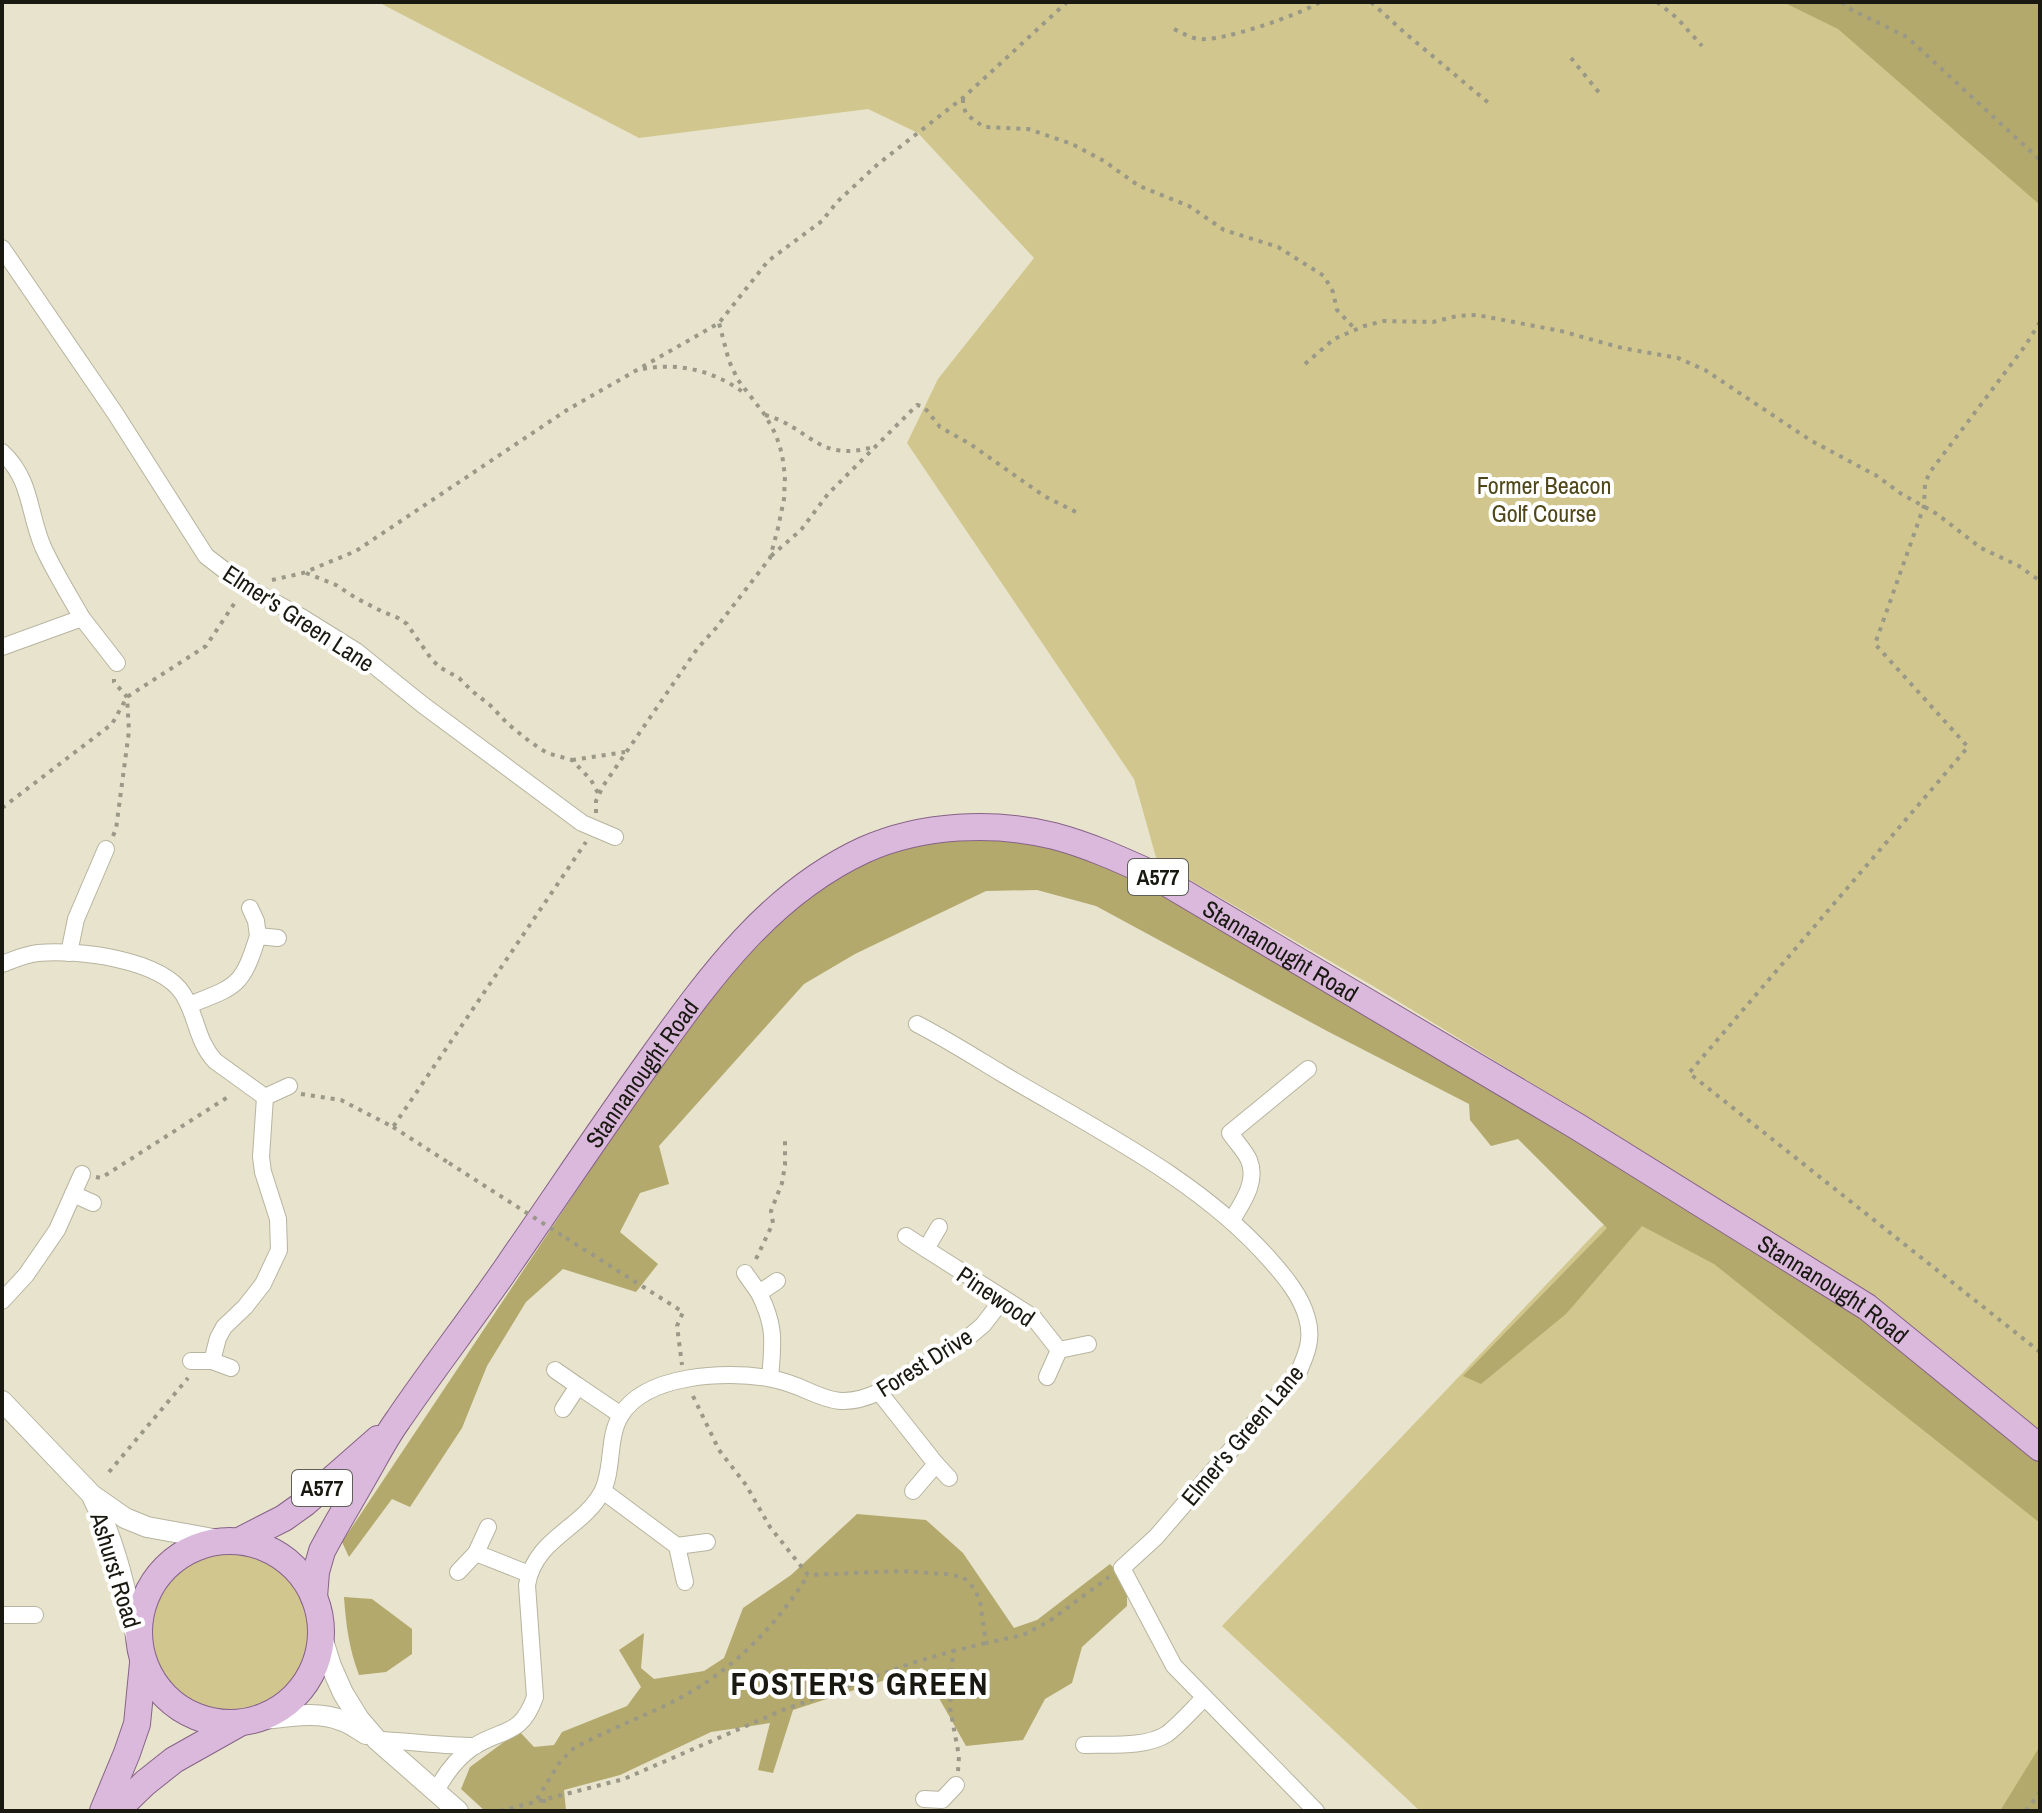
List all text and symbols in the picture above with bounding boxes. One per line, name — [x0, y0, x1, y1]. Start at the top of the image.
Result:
park label: Former Beacon Golf Course — [1477, 469, 1611, 529]
street label: Elmer's Green Lane — [217, 557, 381, 679]
road number: A577 — [1128, 859, 1188, 895]
street label: Stannanought Road — [1197, 892, 1364, 1009]
street label: Stannanought Road — [578, 993, 705, 1154]
street label: Stannanought Road — [1752, 1227, 1915, 1351]
street label: Pinewood — [951, 1258, 1041, 1334]
street label: Forest Drive — [870, 1320, 978, 1404]
street label: Elmer's Green Lane — [1174, 1358, 1310, 1512]
road number: A577 — [292, 1470, 352, 1506]
street label: Ashurst Road — [83, 1507, 149, 1632]
district label: FOSTER'S GREEN — [731, 1662, 989, 1705]

